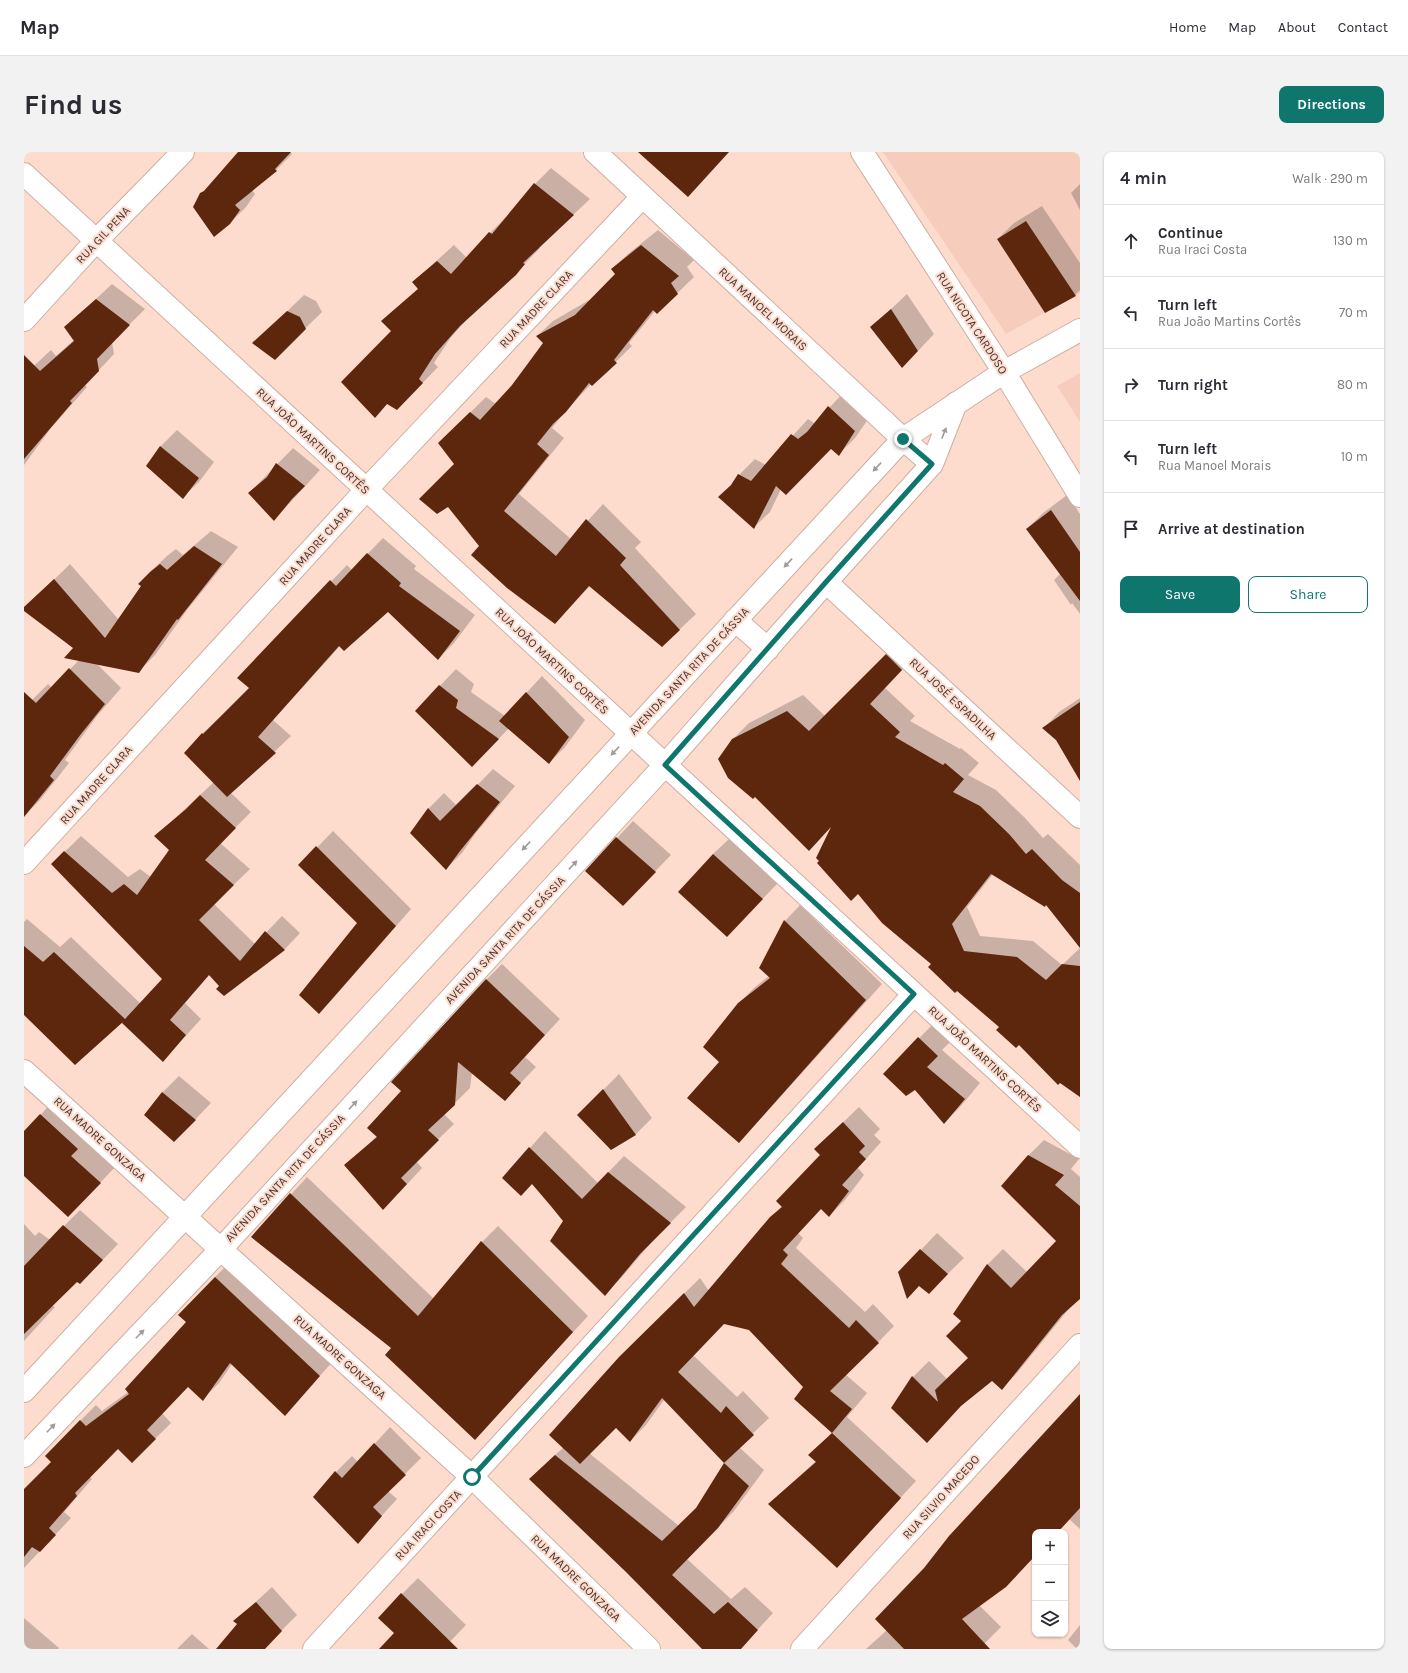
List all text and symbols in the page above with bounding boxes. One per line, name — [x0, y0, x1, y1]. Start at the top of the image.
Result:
text: Map — [20, 17, 59, 39]
text: Home — [1169, 19, 1206, 36]
text: Map — [1228, 19, 1256, 36]
text: About — [1278, 19, 1316, 36]
text: Contact — [1338, 19, 1388, 36]
button: Directions — [1279, 86, 1384, 123]
text: Find us — [24, 88, 123, 121]
text: 4 min — [1120, 168, 1167, 188]
text: Walk · 290 m — [1292, 171, 1368, 186]
street label: RUA GIL PENA — [73, 203, 133, 266]
text: Continue — [1158, 224, 1223, 242]
icon: ahead — [1120, 230, 1142, 252]
text: 130 m — [1333, 233, 1368, 248]
text: Rua Iraci Costa — [1158, 242, 1247, 257]
street label: RUA MANOEL MORAIS — [716, 264, 810, 354]
street label: RUA MADRE CLARA — [496, 267, 576, 351]
street label: RUA NICOTA CARDOSO — [934, 269, 1010, 377]
text: Turn left — [1158, 296, 1217, 314]
icon: left — [1120, 302, 1142, 324]
text: 70 m — [1339, 305, 1368, 320]
text: Rua João Martins Cortês — [1158, 314, 1301, 329]
icon: right — [1120, 374, 1142, 396]
text: Turn right — [1158, 376, 1228, 394]
text: 80 m — [1337, 377, 1368, 392]
street label: RUA JOÃO MARTINS CORTÊS — [254, 385, 372, 497]
one-way arrow — [942, 427, 948, 439]
route end — [894, 430, 912, 448]
text: Turn left — [1158, 440, 1217, 458]
icon: left — [1120, 446, 1142, 468]
text: 10 m — [1341, 449, 1368, 464]
text: Rua Manoel Morais — [1158, 458, 1271, 473]
one-way arrow — [872, 462, 881, 472]
street label: RUA MADRE CLARA — [276, 504, 354, 588]
icon: arrive — [1120, 518, 1142, 540]
text: Arrive at destination — [1158, 520, 1305, 538]
one-way arrow — [784, 558, 793, 568]
button: Save — [1120, 576, 1240, 613]
button: Share — [1248, 576, 1368, 613]
street label: AVENIDA SANTA RITA DE CÁSSIA — [625, 604, 752, 738]
street label: RUA JOÃO MARTINS CORTÊS — [493, 605, 611, 717]
street label: RUA JOSÉ ESPADILHA — [907, 655, 1000, 743]
street label: RUA MADRE CLARA — [57, 743, 135, 827]
one-way arrow — [610, 746, 619, 756]
one-way arrow — [522, 841, 531, 852]
one-way arrow — [568, 860, 578, 870]
street label: AVENIDA SANTA RITA DE CÁSSIA — [441, 873, 568, 1007]
street label: RUA JOÃO MARTINS CORTÊS — [926, 1003, 1044, 1115]
street label: RUA MADRE GONZAGA — [51, 1094, 149, 1184]
one-way arrow — [348, 1100, 358, 1110]
street label: AVENIDA SANTA RITA DE CÁSSIA — [221, 1111, 348, 1245]
street label: RUA MADRE GONZAGA — [291, 1312, 389, 1402]
one-way arrow — [136, 1329, 145, 1339]
one-way arrow — [46, 1423, 56, 1433]
street label: RUA SILVIO MACEDO — [900, 1452, 983, 1542]
route start — [463, 1468, 481, 1486]
street label: RUA IRACI COSTA — [392, 1487, 464, 1563]
map controls — [1032, 1529, 1068, 1637]
button: + — [1032, 1529, 1068, 1565]
street label: RUA MADRE GONZAGA — [528, 1532, 624, 1624]
button: − — [1032, 1565, 1068, 1601]
button: layers — [1032, 1601, 1068, 1637]

